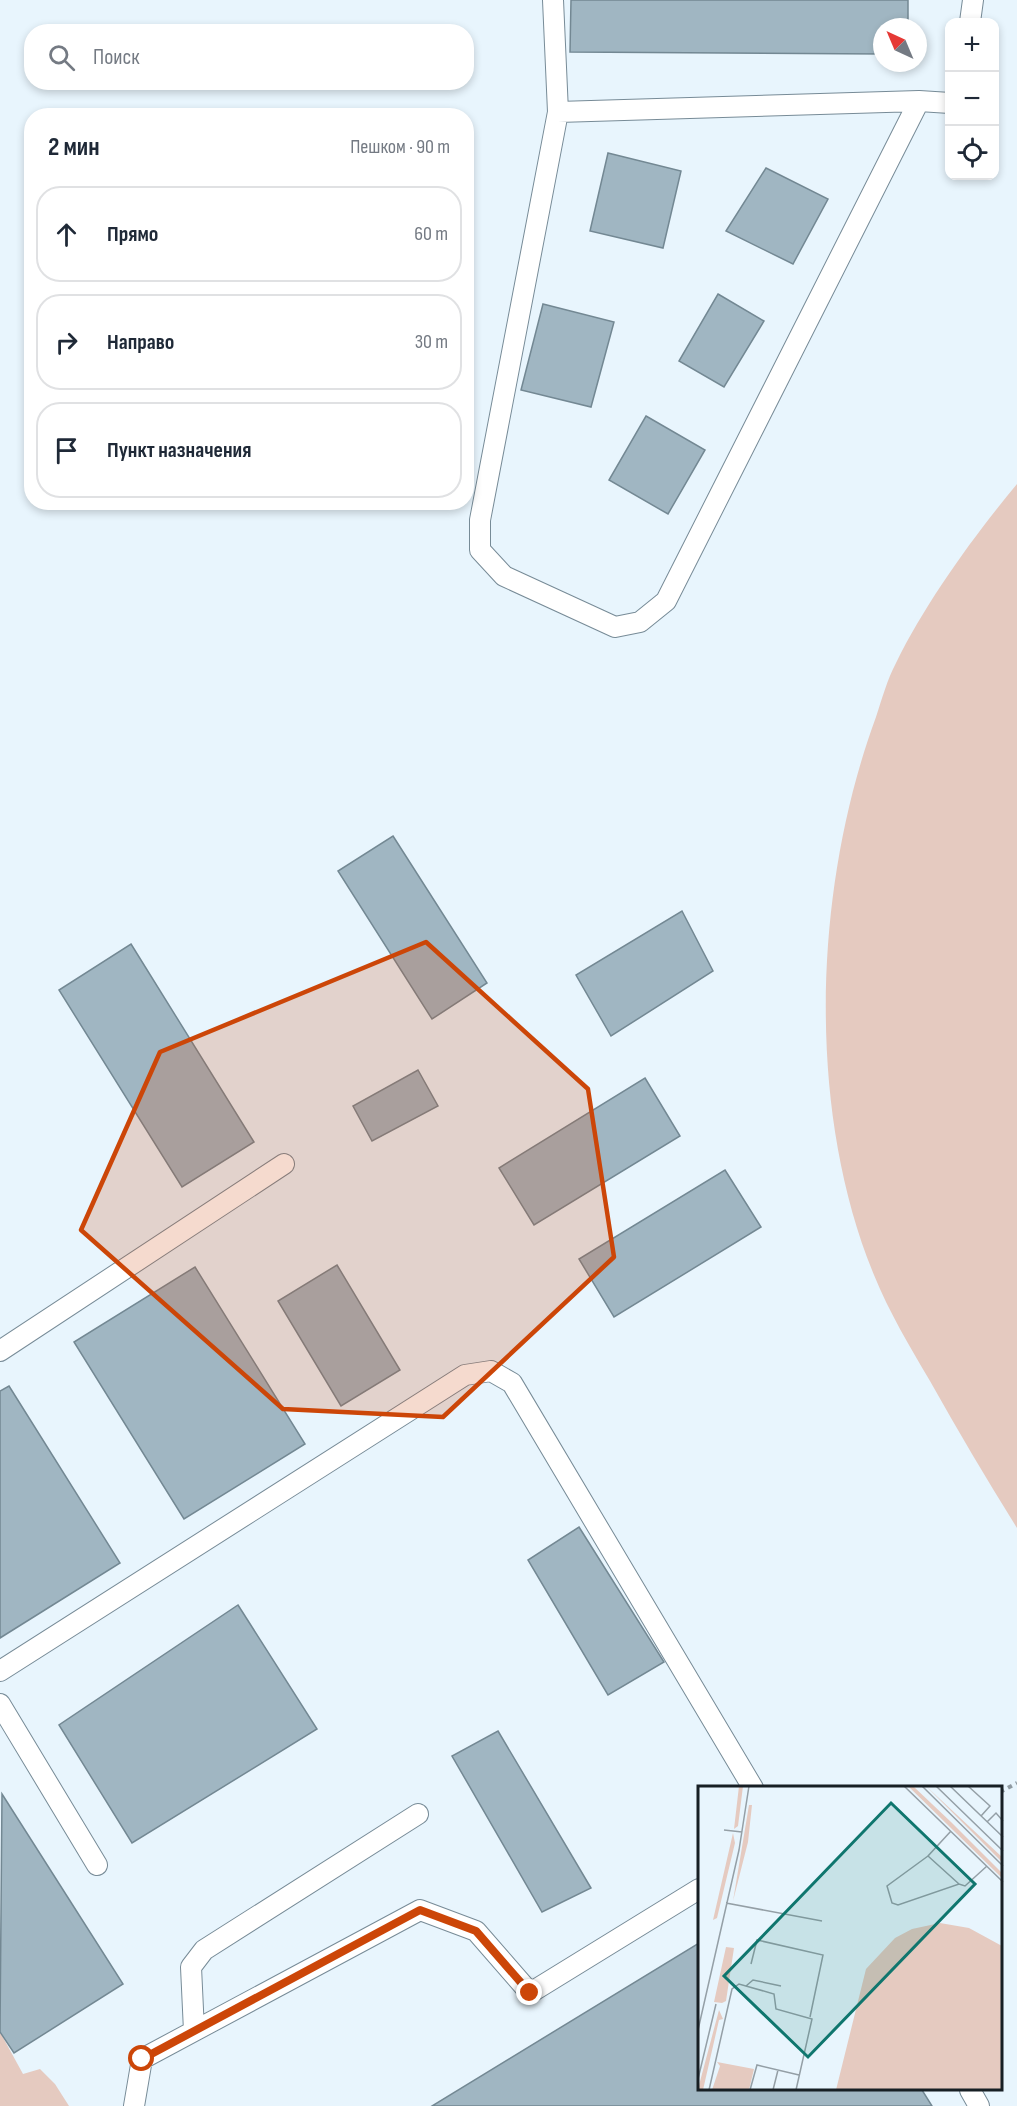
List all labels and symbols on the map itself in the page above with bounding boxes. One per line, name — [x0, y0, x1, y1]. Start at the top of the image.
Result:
north arrow — [873, 18, 927, 72]
inset map — [698, 1786, 1002, 2091]
route end — [516, 1979, 542, 2005]
route start — [128, 2045, 154, 2071]

